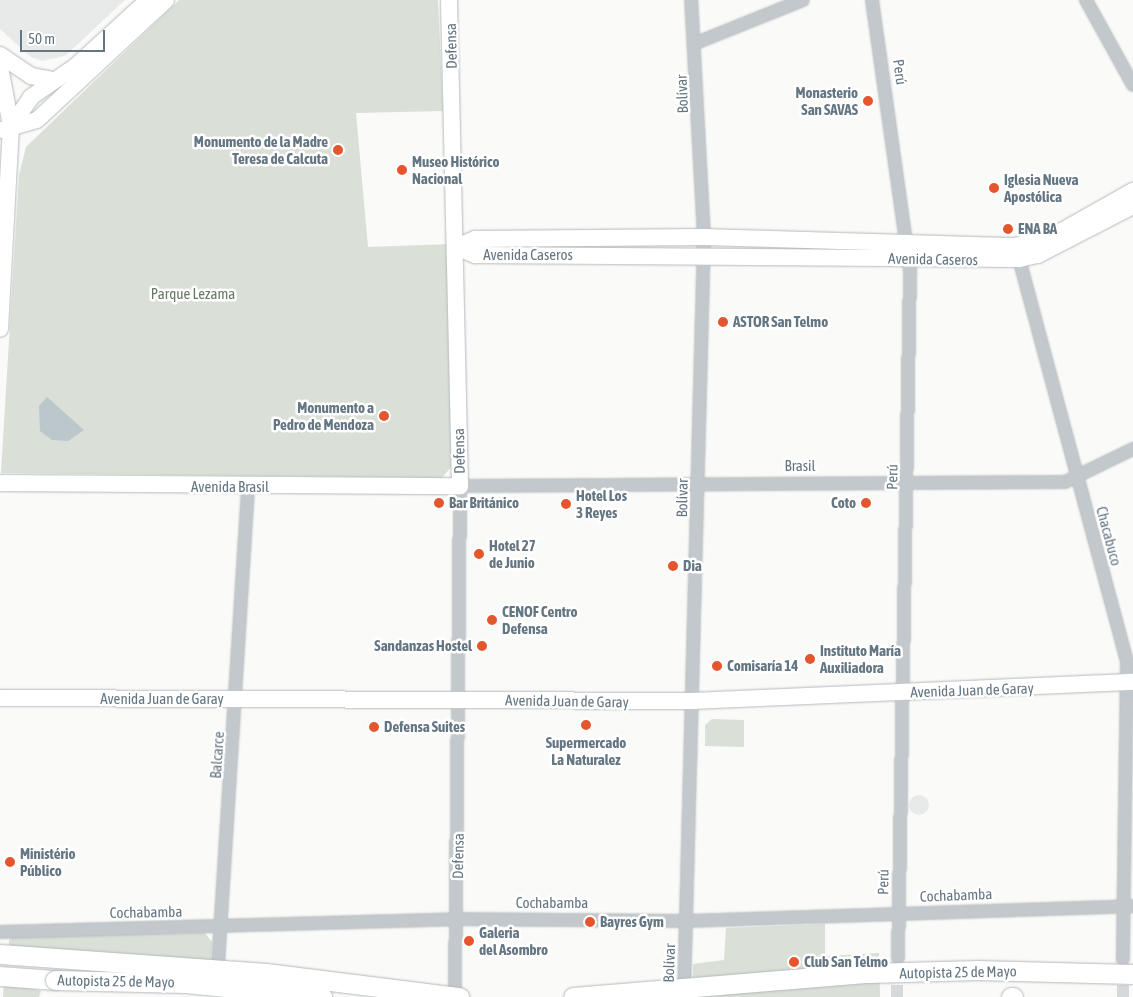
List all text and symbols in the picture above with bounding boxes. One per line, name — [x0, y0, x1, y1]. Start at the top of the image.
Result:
scale bar — [22, 20, 108, 52]
street label: Defensa — [442, 23, 460, 69]
text: 50 m — [28, 30, 55, 47]
street label: Perú — [889, 58, 911, 86]
street label: Bolívar — [672, 74, 692, 114]
place label: Monasterio San SAVAS — [795, 83, 858, 118]
marker: Monasterio San SAVAS — [862, 95, 874, 107]
place label: Monumento de la Madre Teresa de Calcuta — [194, 132, 328, 167]
marker: Monumento de la Madre Teresa de Calcuta — [332, 144, 344, 156]
place label: Museo Histórico Nacional — [412, 152, 500, 187]
marker: Museo Histórico Nacional — [396, 164, 408, 176]
place label: Iglesia Nueva Apostólica — [1004, 170, 1078, 205]
marker: Iglesia Nueva Apostólica — [988, 182, 1000, 194]
place label: ENA BA — [1018, 220, 1057, 238]
marker: ENA BA — [1002, 223, 1014, 235]
street label: Avenida Caseros — [483, 246, 573, 264]
street label: Avenida Caseros — [888, 249, 978, 269]
park label: Parque Lezama — [151, 285, 235, 303]
place label: ASTOR San Telmo — [733, 313, 828, 331]
marker: ASTOR San Telmo — [717, 316, 729, 328]
place label: Monumento a Pedro de Mendoza — [273, 398, 374, 433]
marker: Monumento a Pedro de Mendoza — [378, 410, 390, 422]
street label: Defensa — [450, 428, 468, 474]
street label: Brasil — [785, 457, 815, 475]
street label: Perú — [883, 464, 901, 490]
street label: Avenida Brasil — [191, 478, 269, 496]
street label: Bolívar — [673, 478, 691, 518]
place label: Hotel Los 3 Reyes — [576, 486, 627, 521]
place label: Bar Británico — [449, 494, 519, 512]
place label: Coto — [831, 494, 856, 512]
marker: Bar Británico — [433, 497, 445, 509]
marker: Coto — [860, 497, 872, 509]
marker: Hotel Los 3 Reyes — [560, 498, 572, 510]
street label: Chacabuco — [1092, 504, 1126, 568]
place label: Hotel 27 de Junio — [489, 536, 536, 571]
marker: Hotel 27 de Junio — [473, 548, 485, 560]
place label: Dia — [683, 557, 702, 575]
marker: Dia — [667, 560, 679, 572]
place label: CENOF Centro Defensa — [502, 602, 577, 637]
marker: CENOF Centro Defensa — [486, 614, 498, 626]
place label: Sandanzas Hostel — [374, 637, 472, 655]
marker: Sandanzas Hostel — [476, 640, 488, 652]
place label: Instituto María Auxiliadora — [820, 641, 901, 676]
marker: Instituto María Auxiliadora — [804, 653, 816, 665]
place label: Comisaría 14 — [727, 657, 798, 675]
marker: Comisaría 14 — [711, 660, 723, 672]
street label: Avenida Juan de Garay — [910, 679, 1034, 701]
street label: Avenida Juan de Garay — [100, 690, 224, 708]
street label: Avenida Juan de Garay — [505, 691, 629, 711]
place label: Defensa Suites — [384, 718, 465, 736]
marker: Supermercado La Naturalez — [580, 719, 592, 731]
marker: Defensa Suites — [368, 721, 380, 733]
street label: Balcarce — [206, 731, 228, 779]
place label: Supermercado La Naturalez — [546, 733, 626, 768]
street label: Defensa — [449, 833, 467, 879]
place label: Ministério Público — [20, 844, 75, 879]
marker: Ministério Público — [4, 856, 16, 868]
street label: Perú — [874, 869, 892, 895]
street label: Cochabamba — [919, 885, 993, 905]
street label: Cochabamba — [516, 894, 588, 912]
street label: Cochabamba — [110, 902, 182, 922]
place label: Bayres Gym — [600, 913, 664, 931]
marker: Bayres Gym — [584, 916, 596, 928]
place label: Galeria del Asombro — [479, 923, 548, 958]
marker: Galeria del Asombro — [463, 935, 475, 947]
street label: Bolívar — [659, 943, 679, 983]
place label: Club San Telmo — [804, 953, 888, 971]
marker: Club San Telmo — [788, 956, 800, 968]
street label: Autopista 25 de Mayo — [899, 962, 1017, 982]
street label: Autopista 25 de Mayo — [57, 971, 175, 991]

